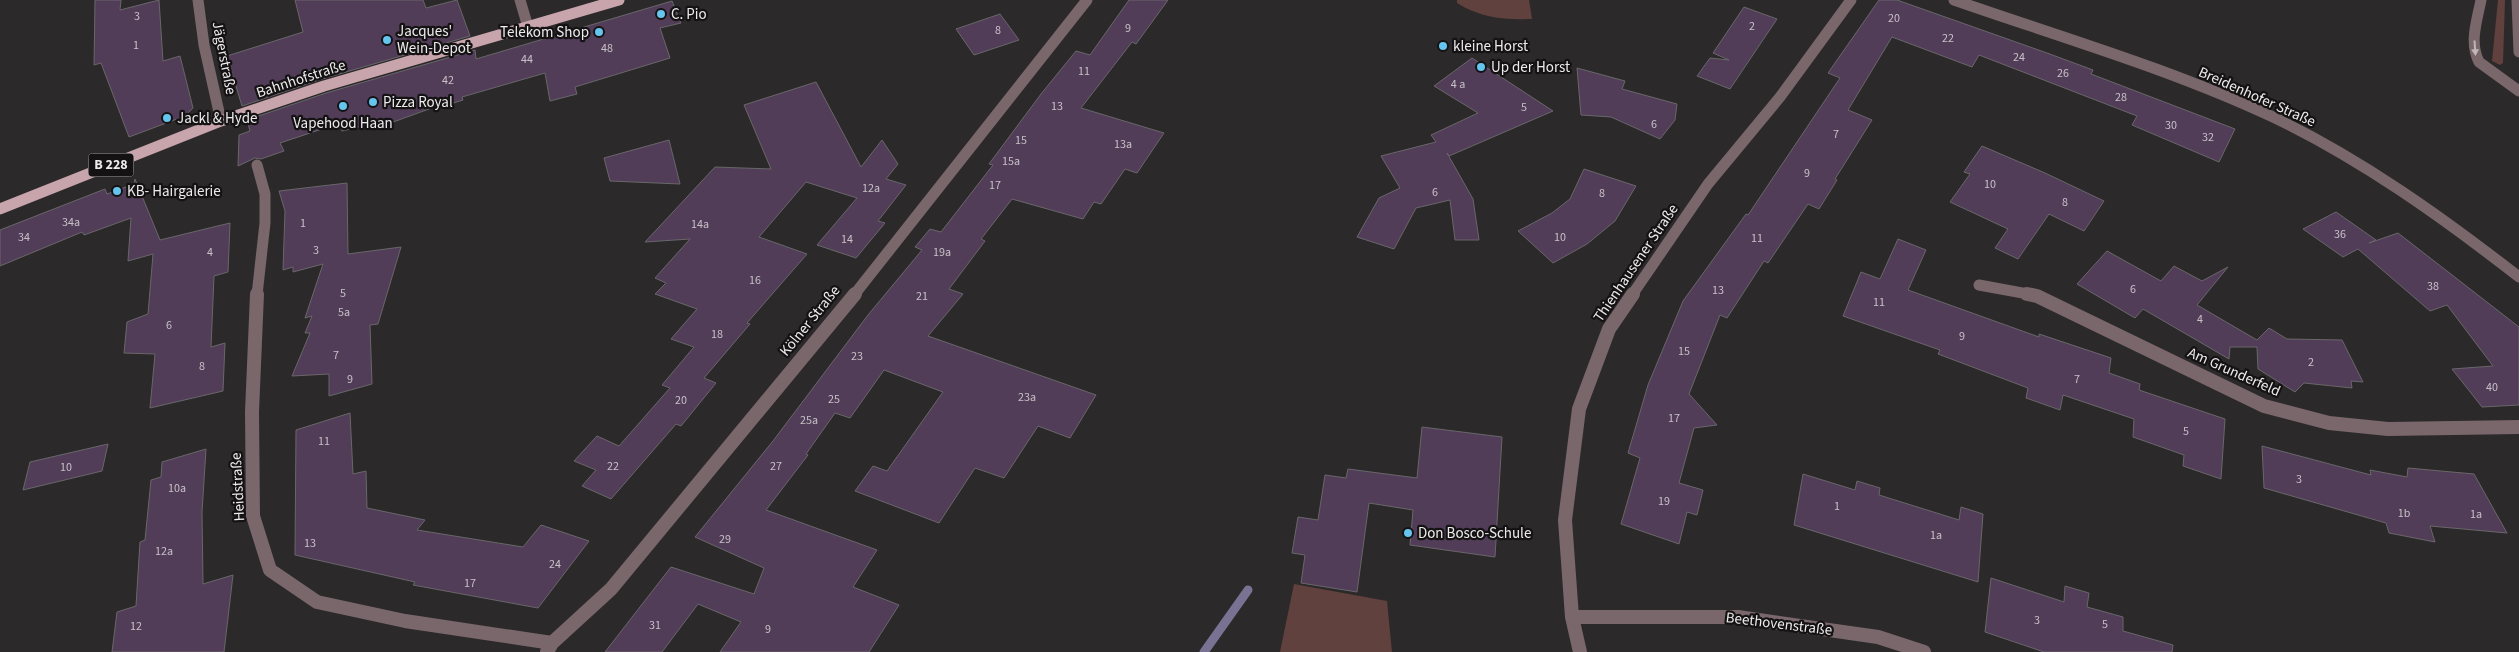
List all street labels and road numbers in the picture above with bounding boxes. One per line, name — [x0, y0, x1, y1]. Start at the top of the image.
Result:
street label: Jägerstraße — [207, 20, 241, 96]
street label: Bahnhofstraße — [254, 55, 348, 103]
street label: Breidenhofer Straße — [2195, 62, 2319, 132]
road number: B 228 — [88, 154, 134, 176]
street label: Thienhausener Straße — [1589, 200, 1683, 326]
street label: Kölner Straße — [775, 281, 845, 361]
street label: Am Grunderfeld — [2184, 342, 2284, 402]
street label: Heidstraße — [226, 452, 250, 522]
street label: Beethovenstraße — [1725, 607, 1833, 641]

